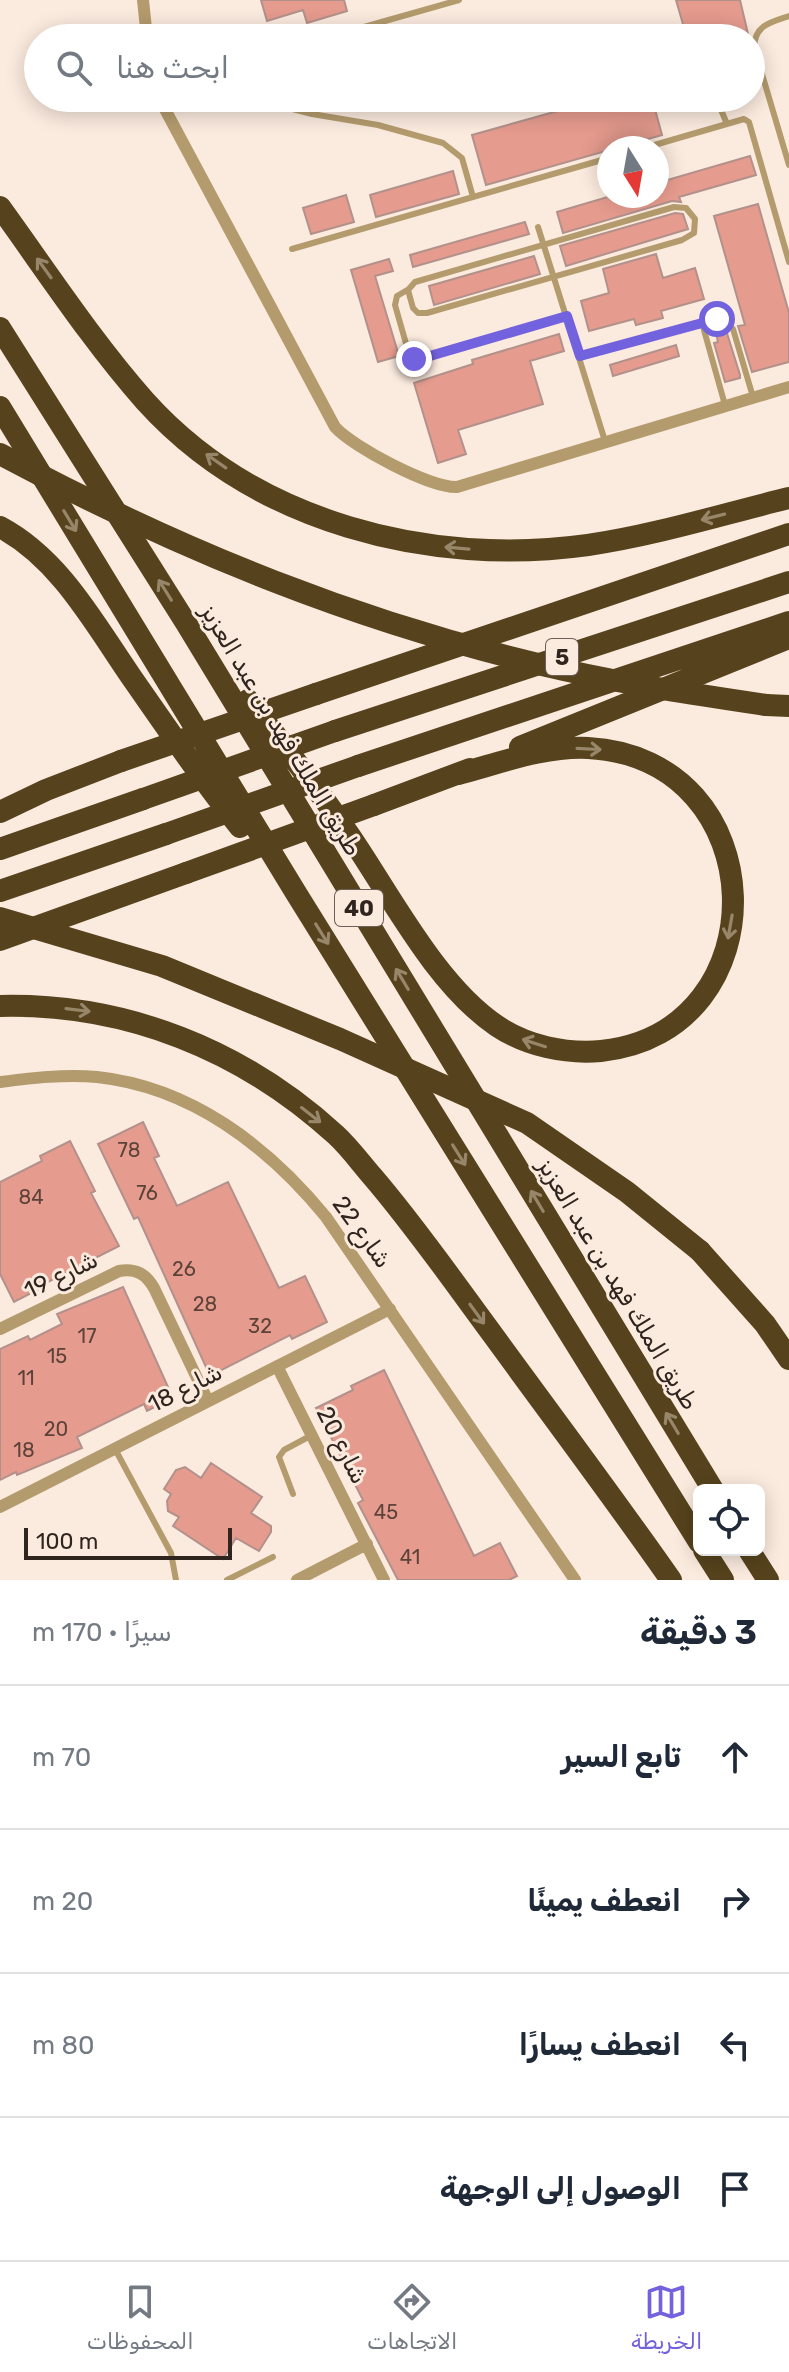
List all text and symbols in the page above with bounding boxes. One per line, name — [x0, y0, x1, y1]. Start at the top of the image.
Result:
search box — [24, 24, 765, 112]
icon: search — [52, 46, 96, 90]
text: ابحث هنا — [116, 50, 229, 86]
north arrow — [597, 136, 669, 208]
one-way arrow — [36, 257, 52, 279]
route start — [699, 301, 735, 337]
route end — [396, 341, 432, 377]
one-way arrow — [205, 453, 227, 469]
one-way arrow — [62, 509, 78, 532]
one-way arrow — [701, 510, 727, 525]
one-way arrow — [444, 541, 471, 556]
one-way arrow — [156, 579, 172, 602]
street label: طريق الملك فهد بن عبد العزيز — [194, 598, 367, 861]
road number: 5 — [546, 639, 578, 675]
one-way arrow — [575, 741, 602, 756]
road number: 40 — [335, 890, 383, 926]
one-way arrow — [722, 914, 737, 940]
one-way arrow — [314, 922, 330, 945]
one-way arrow — [394, 968, 410, 991]
one-way arrow — [65, 1003, 90, 1018]
one-way arrow — [522, 1034, 547, 1049]
one-way arrow — [300, 1107, 321, 1124]
house number: 78 — [118, 1138, 140, 1162]
one-way arrow — [452, 1143, 468, 1166]
street label: طريق الملك فهد بن عبد العزيز — [531, 1152, 704, 1415]
house number: 76 — [136, 1181, 158, 1205]
house number: 84 — [18, 1185, 44, 1209]
one-way arrow — [529, 1190, 545, 1213]
street label: شارع 22 — [325, 1191, 397, 1275]
street label: شارع 19 — [20, 1245, 103, 1307]
house number: 26 — [172, 1257, 196, 1281]
house number: 28 — [193, 1292, 217, 1316]
one-way arrow — [469, 1303, 486, 1325]
house number: 32 — [248, 1314, 272, 1338]
house number: 17 — [78, 1324, 96, 1348]
house number: 15 — [47, 1344, 67, 1368]
street label: شارع 18 — [143, 1358, 228, 1420]
house number: 11 — [17, 1366, 35, 1390]
street label: شارع 20 — [309, 1402, 373, 1489]
one-way arrow — [664, 1412, 680, 1435]
house number: 20 — [44, 1417, 68, 1441]
house number: 18 — [13, 1438, 35, 1462]
map controls — [693, 1484, 765, 1556]
button: locate — [693, 1484, 765, 1556]
house number: 45 — [374, 1500, 398, 1524]
scale bar — [24, 1524, 232, 1560]
text: 100 m — [36, 1528, 98, 1555]
house number: 41 — [400, 1545, 420, 1569]
text: 3 دقيقة — [640, 1612, 757, 1653]
text: سيرًا · 170 m — [32, 1617, 172, 1648]
icon: ahead — [713, 1735, 757, 1779]
text: تابع السير — [561, 1739, 681, 1775]
text: 70 m — [32, 1742, 91, 1773]
icon: right — [713, 1879, 757, 1923]
text: انعطف يمينًا — [527, 1883, 681, 1919]
text: 20 m — [32, 1886, 93, 1917]
icon: left — [713, 2023, 757, 2067]
text: انعطف يسارًا — [519, 2027, 681, 2063]
text: 80 m — [32, 2030, 95, 2061]
icon: arrive — [713, 2167, 757, 2211]
text: الوصول إلى الوجهة — [440, 2171, 681, 2207]
tab: المحفوظات — [87, 2280, 194, 2355]
tab: الاتجاهات — [367, 2280, 457, 2355]
tab: الخريطة — [631, 2280, 702, 2355]

